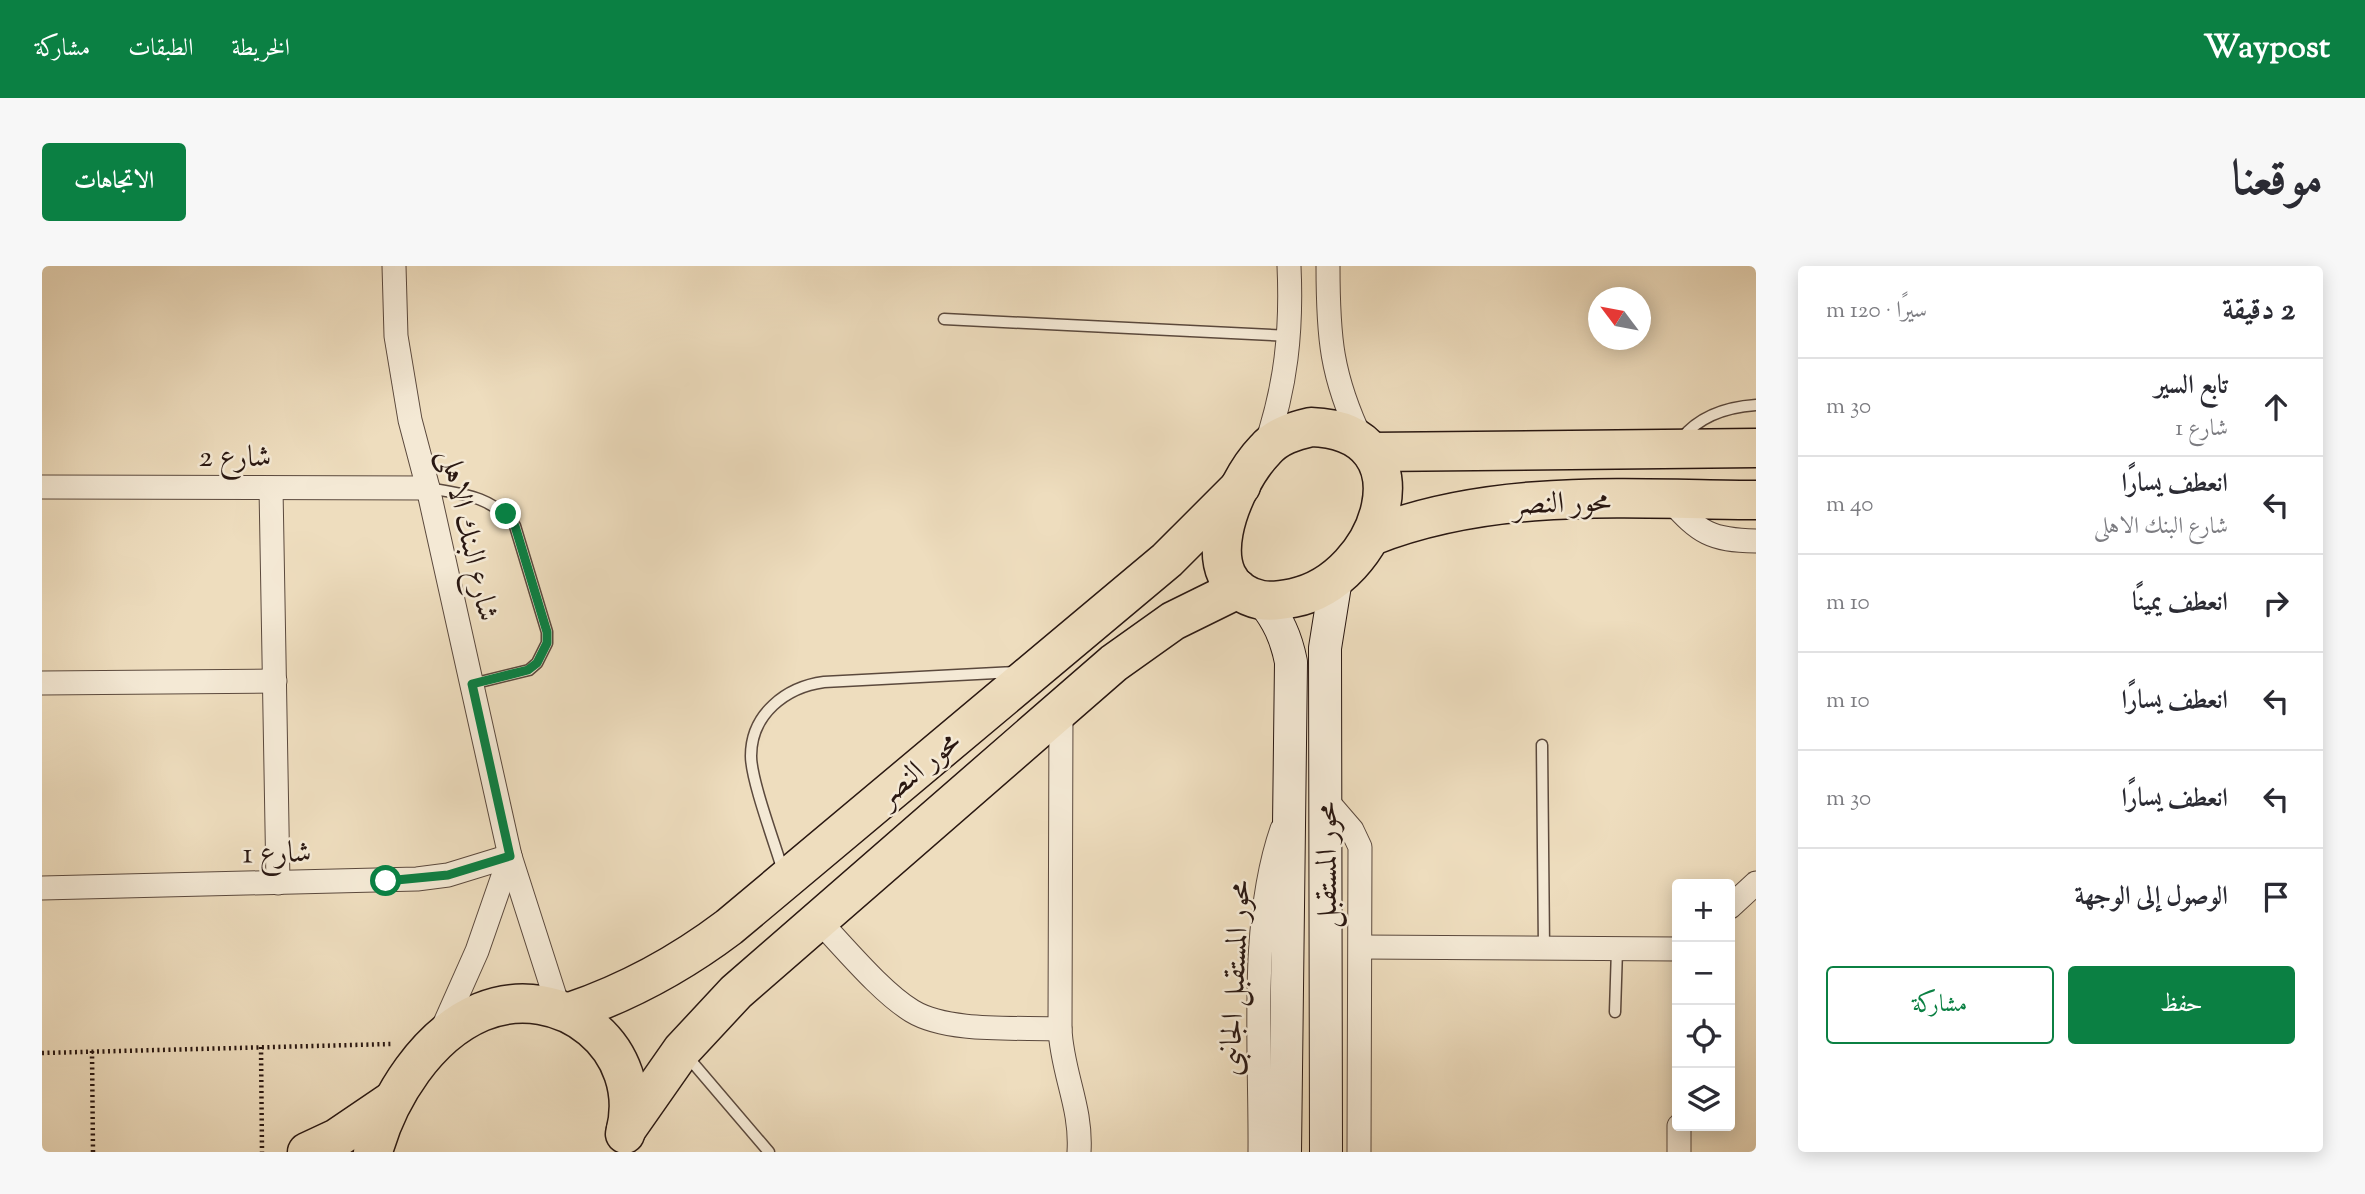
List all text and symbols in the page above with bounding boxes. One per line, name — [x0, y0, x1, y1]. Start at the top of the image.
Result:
text: Waypost — [2203, 25, 2330, 73]
text: مشاركة — [35, 32, 90, 66]
text: الطبقات — [128, 32, 194, 66]
text: الخريطة — [232, 32, 290, 66]
button: الاتجاهات — [42, 143, 186, 221]
text: موقعنا — [2231, 147, 2323, 217]
north arrow — [1588, 287, 1651, 350]
text: 2 دقيقة — [2222, 290, 2295, 333]
text: سيرًا · 120 m — [1826, 295, 1927, 328]
text: تابع السير — [2155, 368, 2228, 405]
icon: ahead — [2257, 388, 2295, 426]
text: 30 m — [1826, 391, 1871, 424]
text: شارع 1 — [2175, 413, 2228, 446]
street label: شارع 2 — [199, 437, 271, 481]
street label: شارع البنك الاهلى — [426, 445, 508, 626]
text: انعطف يسارًا — [2121, 466, 2228, 503]
street label: محور النصر — [1509, 481, 1612, 528]
icon: left — [2257, 486, 2295, 524]
text: 40 m — [1826, 489, 1874, 522]
route end — [490, 498, 521, 529]
text: شارع البنك الاهلى — [2094, 511, 2228, 544]
icon: right — [2257, 584, 2295, 622]
text: انعطف يمينًا — [2132, 585, 2228, 622]
text: 10 m — [1826, 587, 1870, 620]
icon: left — [2257, 682, 2295, 720]
text: انعطف يسارًا — [2121, 683, 2228, 720]
text: 10 m — [1826, 685, 1870, 718]
street label: محور النصر — [866, 722, 971, 820]
icon: left — [2257, 780, 2295, 818]
text: انعطف يسارًا — [2121, 781, 2228, 818]
text: 30 m — [1826, 783, 1871, 816]
street label: محور المستقبل — [1307, 802, 1350, 928]
street label: شارع 1 — [242, 832, 312, 878]
route start — [370, 865, 401, 896]
icon: arrive — [2257, 878, 2295, 916]
street label: محور المستقبل الجانبى — [1210, 879, 1263, 1077]
map controls — [1672, 879, 1735, 1131]
button: + — [1672, 879, 1735, 942]
text: الوصول إلى الوجهة — [2074, 879, 2228, 916]
button: − — [1672, 942, 1735, 1005]
button: مشاركة — [1826, 966, 2054, 1044]
button: حفظ — [2068, 966, 2295, 1044]
button: locate — [1672, 1005, 1735, 1068]
button: layers — [1672, 1068, 1735, 1131]

